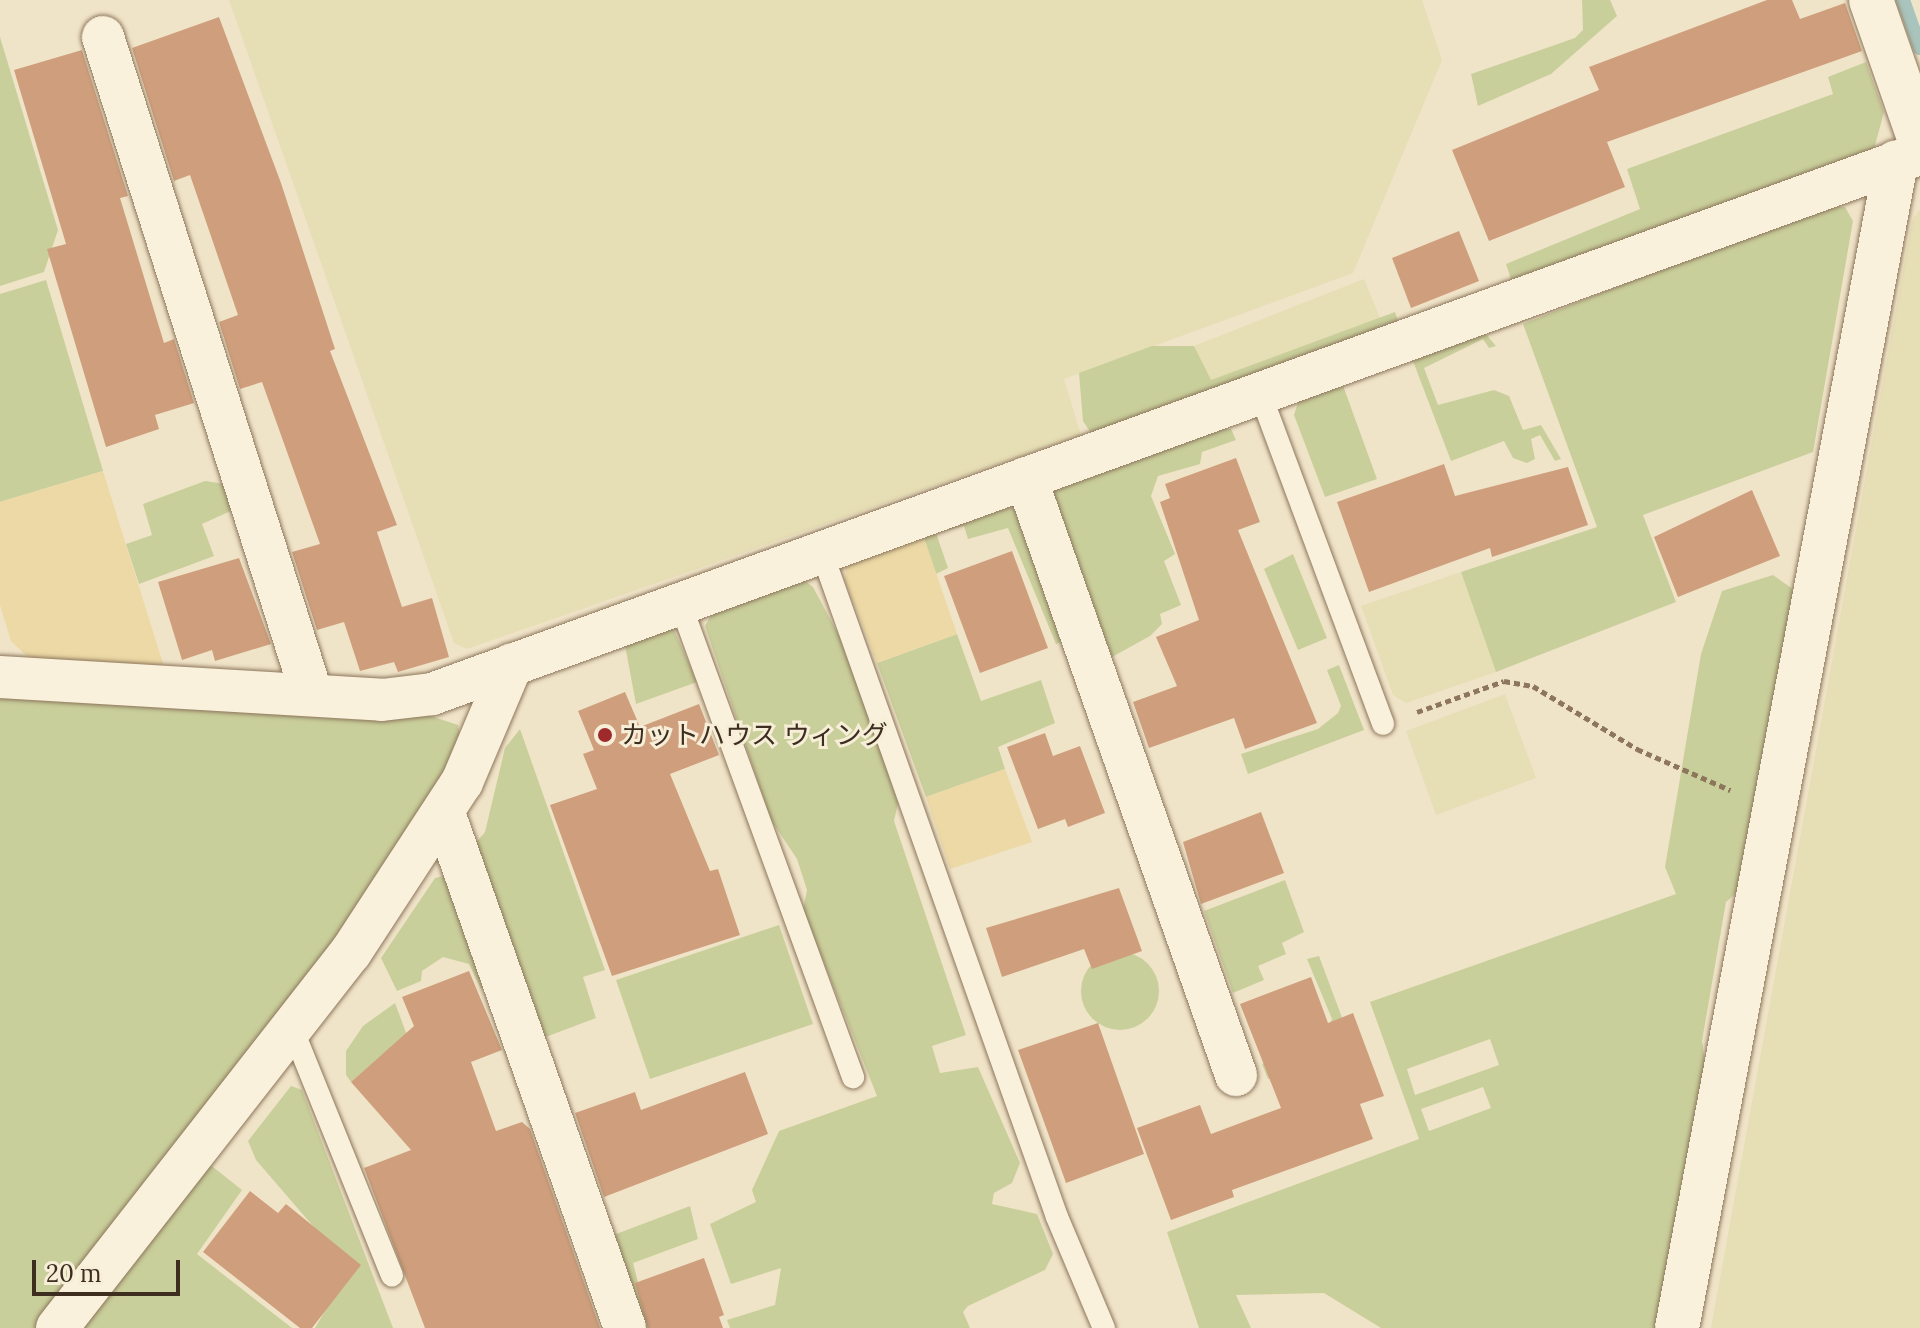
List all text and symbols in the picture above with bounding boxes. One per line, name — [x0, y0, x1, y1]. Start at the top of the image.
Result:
place label: カットハウス ウィング — [621, 719, 888, 751]
marker: カットハウス ウィング — [596, 726, 614, 744]
scale bar — [36, 1244, 184, 1294]
text: 20 m — [46, 1258, 102, 1289]

